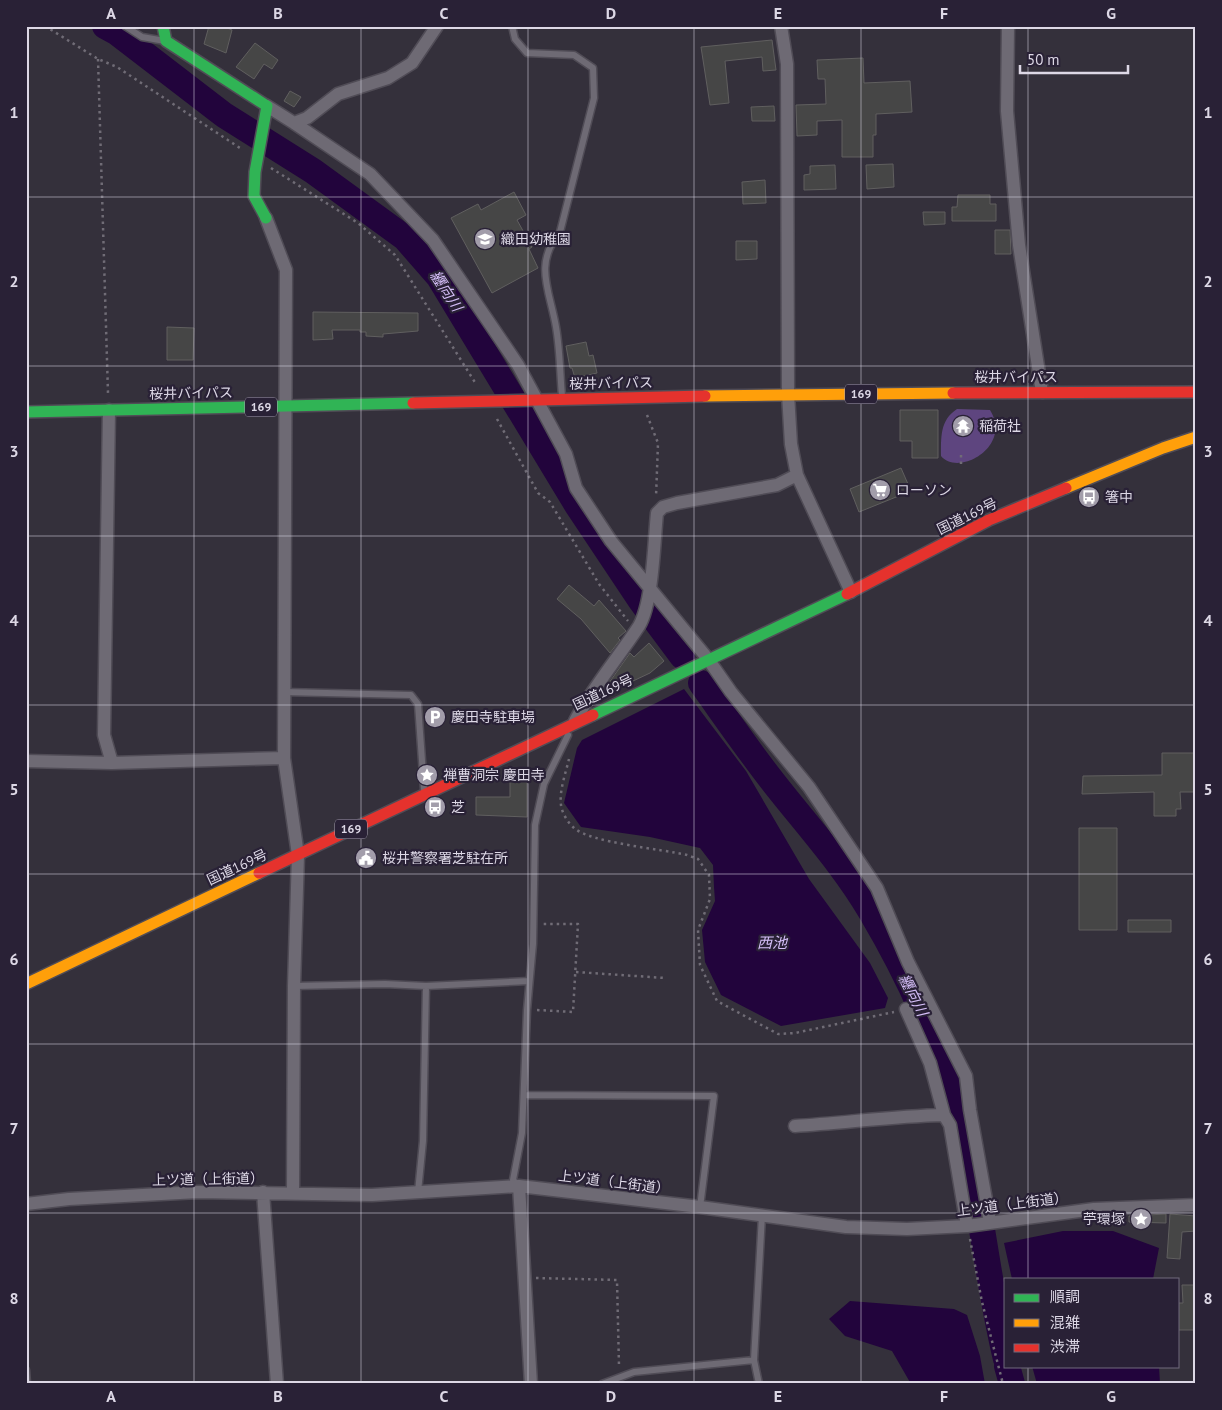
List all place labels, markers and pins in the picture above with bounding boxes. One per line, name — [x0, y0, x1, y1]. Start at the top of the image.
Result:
school or university icon: 織田幼稚園 — [473, 227, 497, 251]
place label: 織田幼稚園 — [501, 230, 571, 248]
temple icon: 稲荷社 — [951, 414, 975, 438]
place label: 稲荷社 — [979, 417, 1021, 435]
supermarket icon: ローソン — [868, 478, 892, 502]
place label: ローソン — [896, 481, 952, 499]
bus stop icon: 箸中 — [1077, 485, 1101, 509]
place label: 箸中 — [1105, 488, 1133, 506]
parking icon: 慶田寺駐車場 — [423, 705, 447, 729]
place label: 慶田寺駐車場 — [451, 708, 535, 726]
place icon: 禅曹洞宗 慶田寺 — [415, 763, 439, 787]
place label: 禅曹洞宗 慶田寺 — [443, 766, 545, 784]
bus stop icon: 芝 — [423, 795, 447, 819]
place label: 芝 — [451, 798, 465, 816]
public building icon: 桜井警察署芝駐在所 — [354, 846, 378, 870]
place label: 桜井警察署芝駐在所 — [382, 849, 508, 867]
place icon: 苧環塚 — [1129, 1207, 1153, 1231]
place label: 苧環塚 — [1083, 1210, 1125, 1228]

